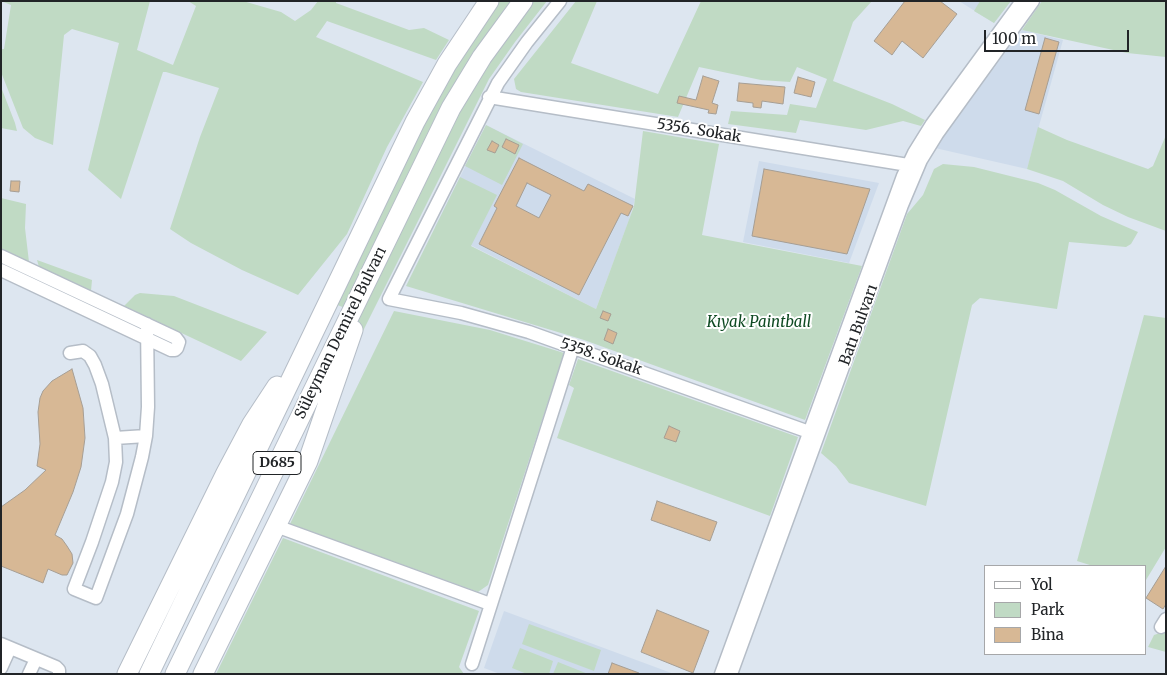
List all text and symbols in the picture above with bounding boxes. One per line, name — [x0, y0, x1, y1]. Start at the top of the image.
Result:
scale bar — [987, 20, 1132, 52]
text: 100 m — [992, 29, 1036, 48]
street label: 5356. Sokak — [655, 115, 743, 147]
street label: Süleyman Demirel Bulvarı — [291, 244, 391, 422]
street label: Batı Bulvarı — [836, 282, 882, 368]
park label: Kıyak Paintball — [707, 314, 811, 332]
street label: 5358. Sokak — [558, 335, 644, 379]
road number: D685 — [253, 452, 301, 474]
legend — [984, 565, 1147, 655]
text: Yol — [1031, 575, 1053, 594]
text: Park — [1031, 600, 1064, 619]
text: Bina — [1031, 625, 1064, 644]

